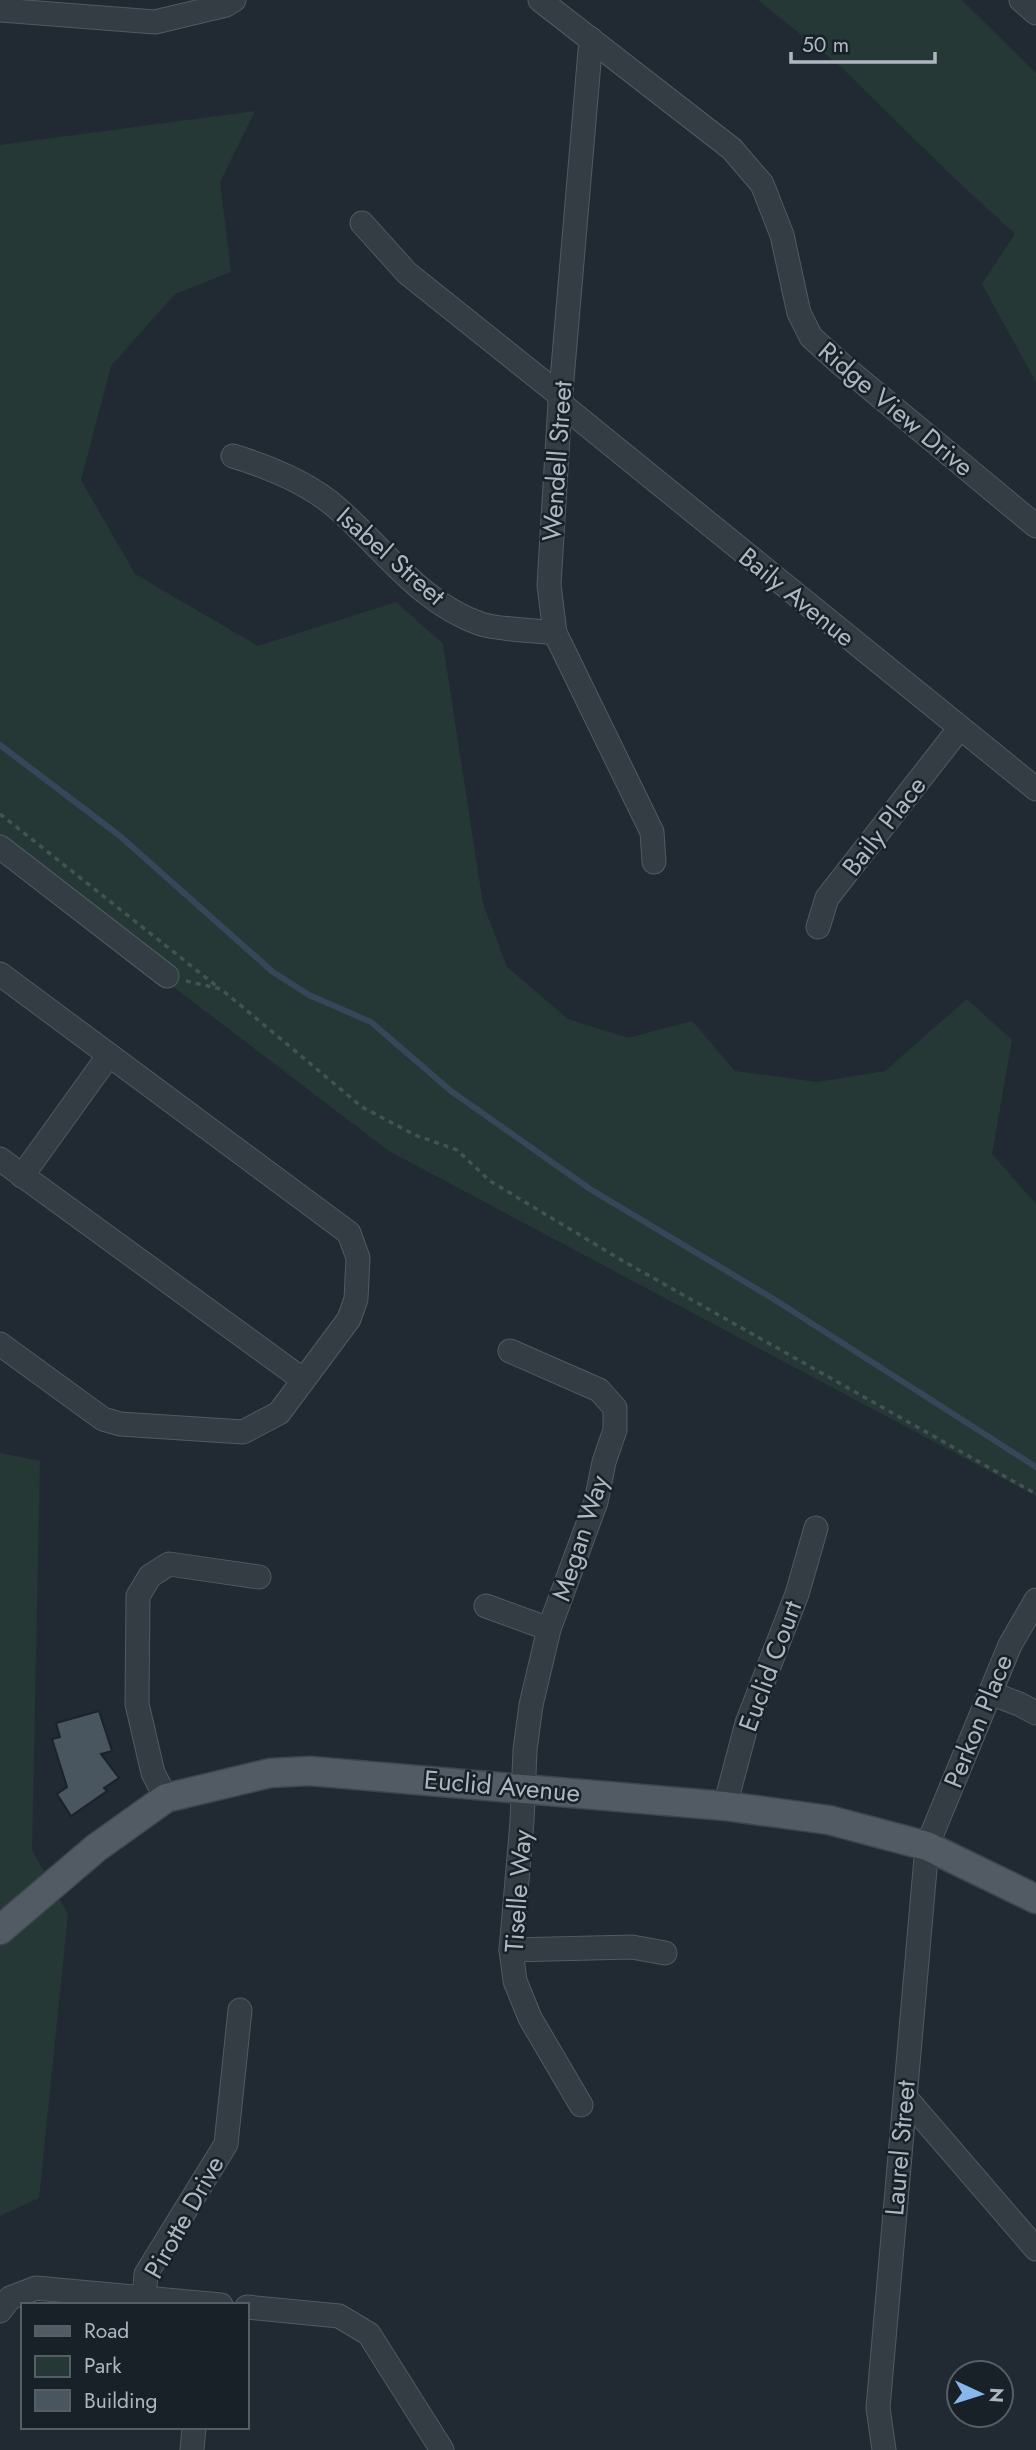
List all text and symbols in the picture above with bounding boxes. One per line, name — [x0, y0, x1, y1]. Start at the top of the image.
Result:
scale bar — [791, 21, 934, 65]
text: 50 m — [802, 30, 849, 60]
street label: Ridge View Drive — [810, 333, 982, 485]
street label: Wendell Street — [532, 379, 582, 542]
street label: Isabel Street — [328, 498, 454, 615]
street label: Baily Avenue — [731, 538, 863, 656]
street label: Baily Place — [833, 768, 935, 884]
street label: Megan Way — [542, 1470, 618, 1606]
street label: Euclid Court — [729, 1595, 811, 1737]
street label: Perkon Place — [934, 1649, 1022, 1793]
street label: Euclid Avenue — [422, 1760, 582, 1812]
street label: Tiselle Way — [495, 1828, 541, 1954]
street label: Laurel Street — [875, 2078, 925, 2217]
street label: Pirotte Drive — [135, 2149, 233, 2285]
legend — [21, 2303, 248, 2429]
text: Road — [84, 2316, 129, 2346]
text: Park — [84, 2351, 122, 2381]
north arrow — [945, 2359, 1015, 2429]
text: Building — [84, 2386, 157, 2416]
text: N — [982, 2387, 1010, 2404]

